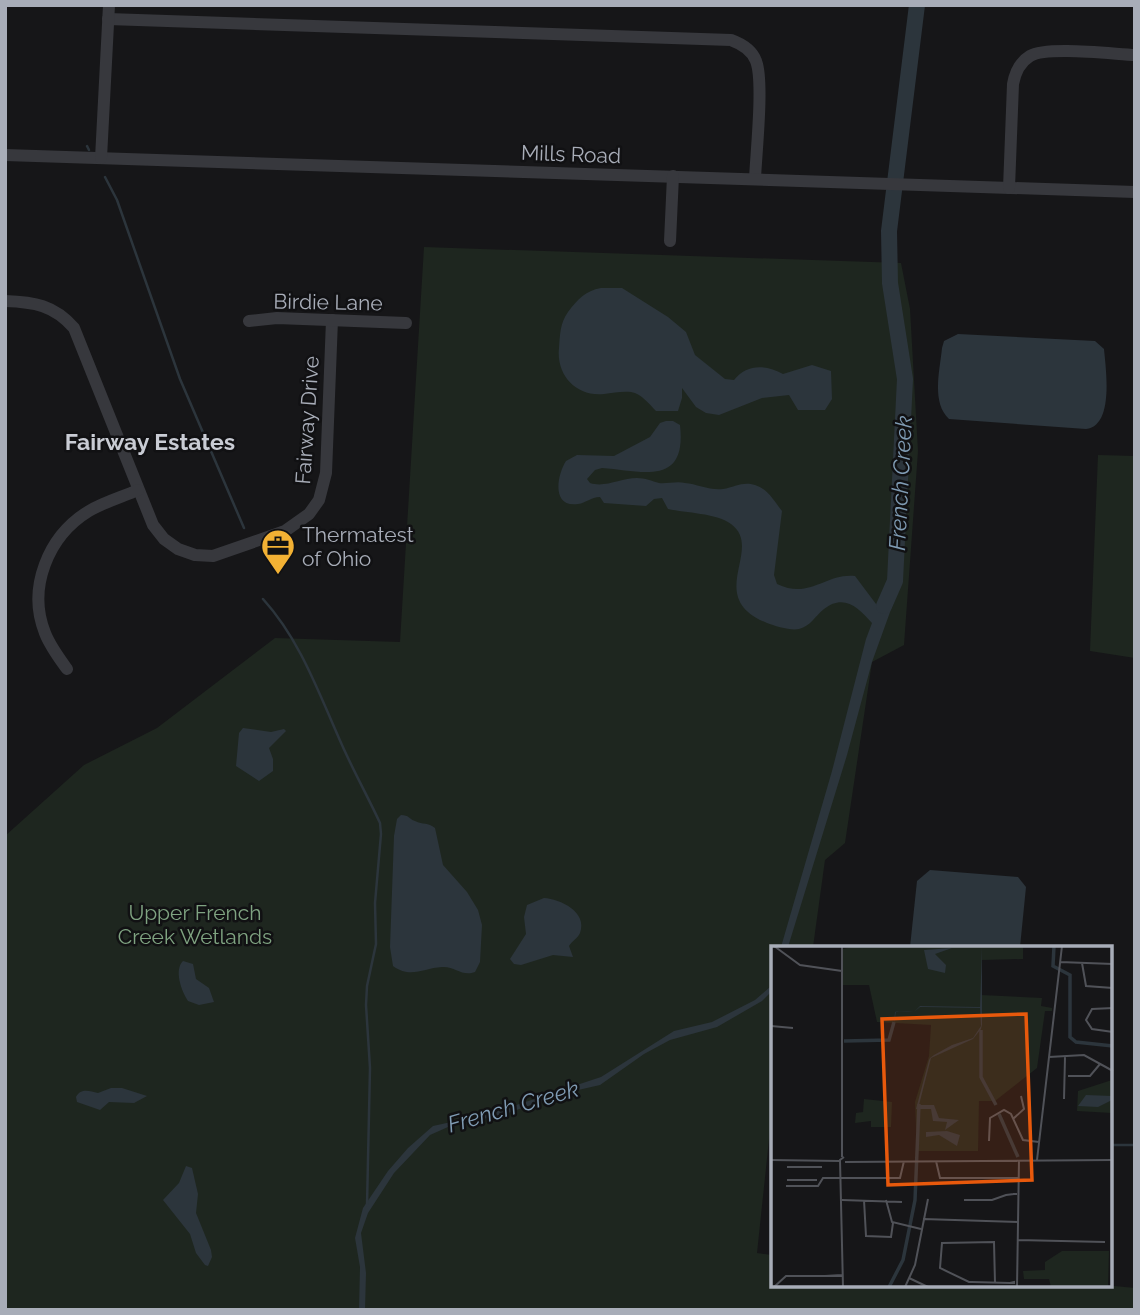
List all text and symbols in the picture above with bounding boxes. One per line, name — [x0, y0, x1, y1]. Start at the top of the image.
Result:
street label: Mills Road — [520, 140, 622, 168]
street label: Birdie Lane — [273, 289, 383, 315]
street label: Fairway Drive — [290, 355, 324, 485]
water label: French Creek — [883, 415, 917, 551]
district label: Fairway Estates — [65, 428, 235, 455]
place label: Thermatest of Ohio — [302, 522, 414, 571]
office icon: Thermatest of Ohio — [259, 527, 297, 576]
park label: Upper French Creek Wetlands — [118, 900, 272, 949]
inset map — [771, 946, 1112, 1287]
water label: French Creek — [444, 1074, 582, 1138]

